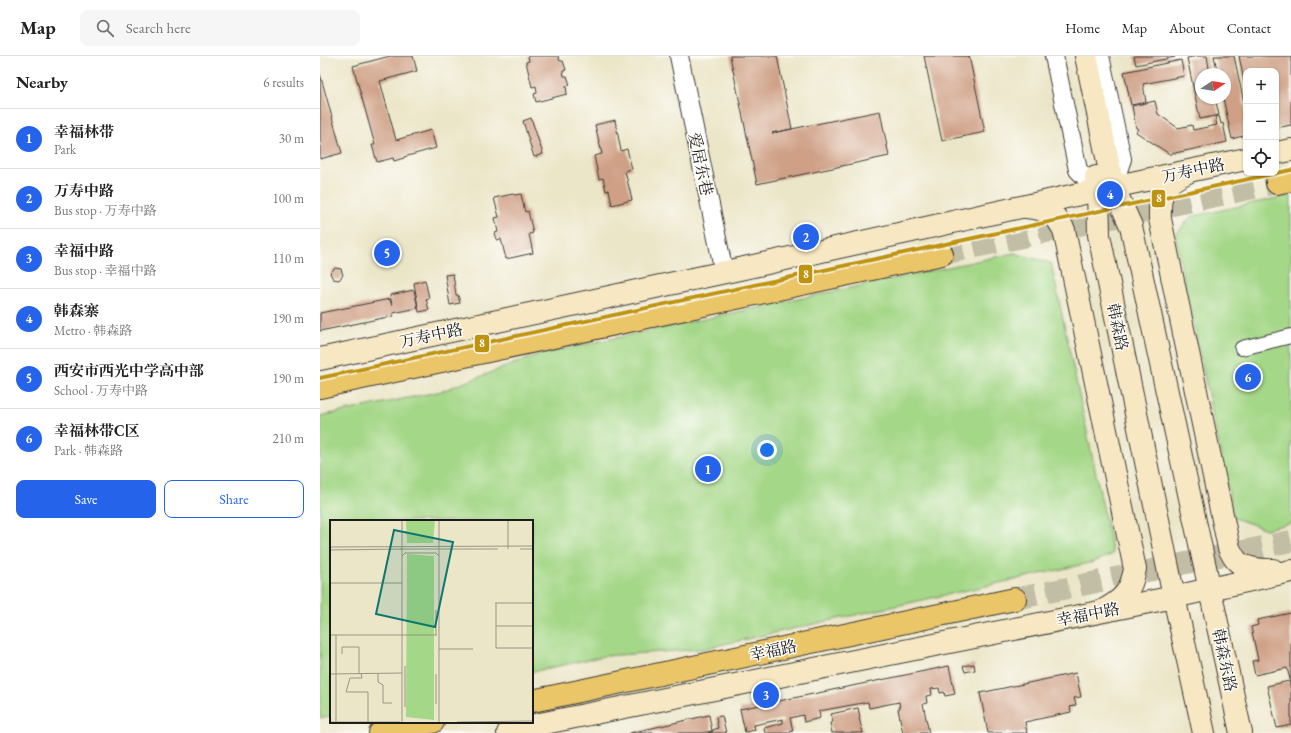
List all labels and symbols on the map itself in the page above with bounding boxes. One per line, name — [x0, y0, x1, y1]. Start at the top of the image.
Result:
north arrow — [1195, 68, 1231, 104]
street label: 爱居东巷 — [684, 131, 717, 198]
street label: 万寿中路 — [1160, 154, 1227, 187]
pin: 4 — [1097, 179, 1123, 209]
line badge: 8 — [1151, 189, 1166, 208]
text: 8 — [1156, 191, 1162, 205]
pin: 2 — [793, 222, 819, 252]
pin: 5 — [374, 238, 400, 268]
line badge: 8 — [798, 264, 813, 284]
text: 8 — [803, 267, 809, 281]
street label: 韩森路 — [1102, 301, 1133, 353]
street label: 万寿中路 — [398, 319, 465, 352]
line badge: 8 — [474, 334, 490, 353]
text: 8 — [479, 336, 485, 350]
pin: 6 — [1235, 362, 1261, 392]
your location — [757, 440, 777, 460]
pin: 1 — [695, 454, 721, 484]
inset map — [330, 520, 533, 723]
street label: 幸福中路 — [1055, 598, 1122, 631]
street label: 韩森东路 — [1208, 627, 1241, 694]
street label: 幸福路 — [747, 635, 799, 666]
pin: 3 — [753, 680, 779, 710]

